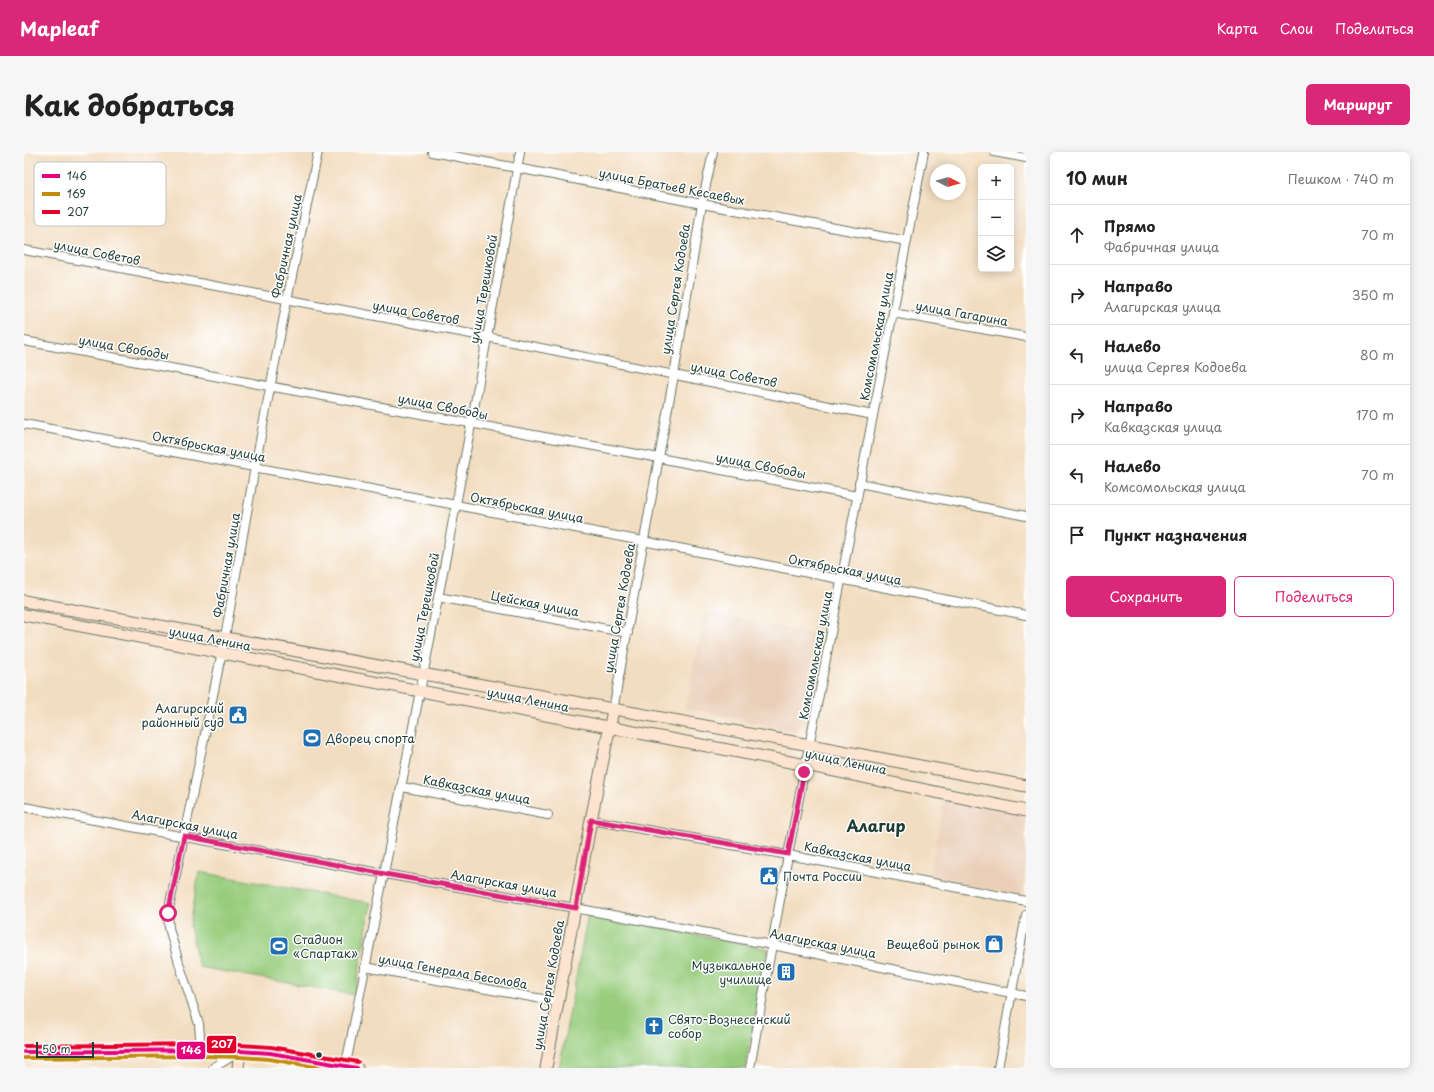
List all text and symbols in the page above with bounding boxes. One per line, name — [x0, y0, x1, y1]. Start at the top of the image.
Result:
text: Mapleaf — [20, 14, 98, 42]
text: Карта — [1217, 18, 1258, 39]
text: Слои — [1280, 18, 1313, 39]
text: Поделиться — [1335, 18, 1414, 39]
text: Как добраться — [24, 83, 235, 126]
button: Маршрут — [1306, 84, 1410, 125]
legend — [34, 162, 166, 226]
street label: улица Братьев Кесаевых — [598, 163, 746, 209]
north arrow — [930, 164, 966, 200]
map controls — [978, 164, 1014, 272]
button: + — [978, 164, 1014, 200]
text: 10 мин — [1066, 165, 1128, 191]
text: 146 — [67, 167, 87, 184]
text: Пешком · 740 m — [1288, 169, 1394, 188]
text: 169 — [67, 185, 86, 202]
street label: Фабричная улица — [266, 192, 306, 300]
button: − — [978, 200, 1014, 236]
text: 207 — [67, 203, 89, 220]
text: Прямо — [1104, 214, 1155, 237]
street label: улица Сергея Кодоева — [656, 222, 694, 356]
icon: ahead — [1066, 224, 1088, 246]
text: 70 m — [1361, 225, 1394, 244]
street label: улица Терешковой — [465, 233, 501, 345]
street label: улица Советов — [52, 235, 142, 269]
button: layers — [978, 236, 1014, 272]
text: Фабричная улица — [1104, 237, 1219, 256]
street label: Комсомольская улица — [855, 270, 897, 402]
text: Направо — [1104, 274, 1173, 297]
icon: right — [1066, 284, 1088, 306]
text: 350 m — [1352, 285, 1394, 304]
street label: улица Советов — [371, 296, 461, 328]
street label: улица Гагарина — [914, 296, 1010, 330]
text: Алагирская улица — [1104, 297, 1221, 316]
street label: улица Свободы — [77, 330, 171, 364]
text: Налево — [1104, 334, 1161, 357]
icon: left — [1066, 344, 1088, 366]
text: 80 m — [1360, 345, 1394, 364]
street label: улица Советов — [689, 357, 779, 391]
text: улица Сергея Кодоева — [1104, 357, 1247, 376]
street label: улица Свободы — [396, 388, 490, 424]
text: Направо — [1104, 394, 1173, 417]
icon: right — [1066, 404, 1088, 426]
text: 170 m — [1356, 405, 1394, 424]
text: Кавказская улица — [1104, 417, 1222, 436]
street label: Октябрьская улица — [151, 426, 268, 466]
street label: улица Свободы — [714, 447, 808, 483]
text: Налево — [1104, 454, 1161, 477]
icon: left — [1066, 464, 1088, 486]
text: 70 m — [1361, 465, 1394, 484]
text: Комсомольская улица — [1104, 477, 1246, 496]
street label: Октябрьская улица — [469, 487, 586, 527]
street label: Фабричная улица — [208, 511, 244, 619]
text: Пункт назначения — [1104, 523, 1247, 546]
icon: arrive — [1066, 524, 1088, 546]
street label: улица Сергея Кодоева — [599, 541, 639, 674]
street label: Октябрьская улица — [787, 549, 904, 589]
street label: улица Терешковой — [405, 551, 443, 663]
button: Сохранить — [1066, 576, 1226, 617]
button: Поделиться — [1234, 576, 1394, 617]
street label: Цейская улица — [489, 586, 581, 620]
street label: Комсомольская улица — [794, 589, 836, 721]
street label: улица Ленина — [167, 621, 253, 655]
street label: улица Ленина — [485, 682, 571, 716]
place label: Алагирский районный суд — [141, 699, 224, 731]
public building icon: Алагирский районный суд — [227, 704, 249, 726]
sports icon: Дворец спорта — [301, 727, 323, 749]
place label: Дворец спорта — [325, 729, 416, 747]
street label: улица Ленина — [803, 744, 889, 779]
route end — [795, 763, 813, 781]
street label: Кавказская улица — [422, 770, 533, 808]
street label: Алагирская улица — [130, 805, 240, 843]
district label: Алагир — [845, 813, 906, 837]
street label: Кавказская улица — [803, 837, 914, 875]
street label: Алагирская улица — [449, 865, 559, 901]
public building icon: Почта России — [758, 865, 780, 887]
place label: Почта России — [783, 867, 862, 885]
route start — [159, 904, 177, 922]
street label: улица Сергея Кодоева — [528, 918, 568, 1051]
street label: Алагирская улица — [768, 924, 878, 962]
place label: Стадион «Спартак» — [293, 930, 358, 962]
shop icon: Вещевой рынок — [983, 933, 1005, 955]
sports icon: Стадион «Спартак» — [268, 935, 290, 957]
place label: Вещевой рынок — [886, 935, 981, 953]
street label: улица Генерала Бесолова — [377, 949, 529, 993]
place label: Музыкальное училище — [692, 956, 772, 988]
building icon: Музыкальное училище — [775, 961, 797, 983]
place label: Свято-Вознесенский собор — [668, 1010, 791, 1042]
church icon: Свято-Вознесенский собор — [643, 1015, 665, 1037]
line badge: 207 — [206, 1035, 237, 1054]
text: 207 — [211, 1035, 234, 1052]
scale bar — [36, 1040, 94, 1059]
text: 50 m — [42, 1040, 71, 1057]
line badge: 146 — [176, 1041, 206, 1060]
text: 146 — [181, 1041, 202, 1058]
unlabelled marker — [314, 1050, 324, 1060]

